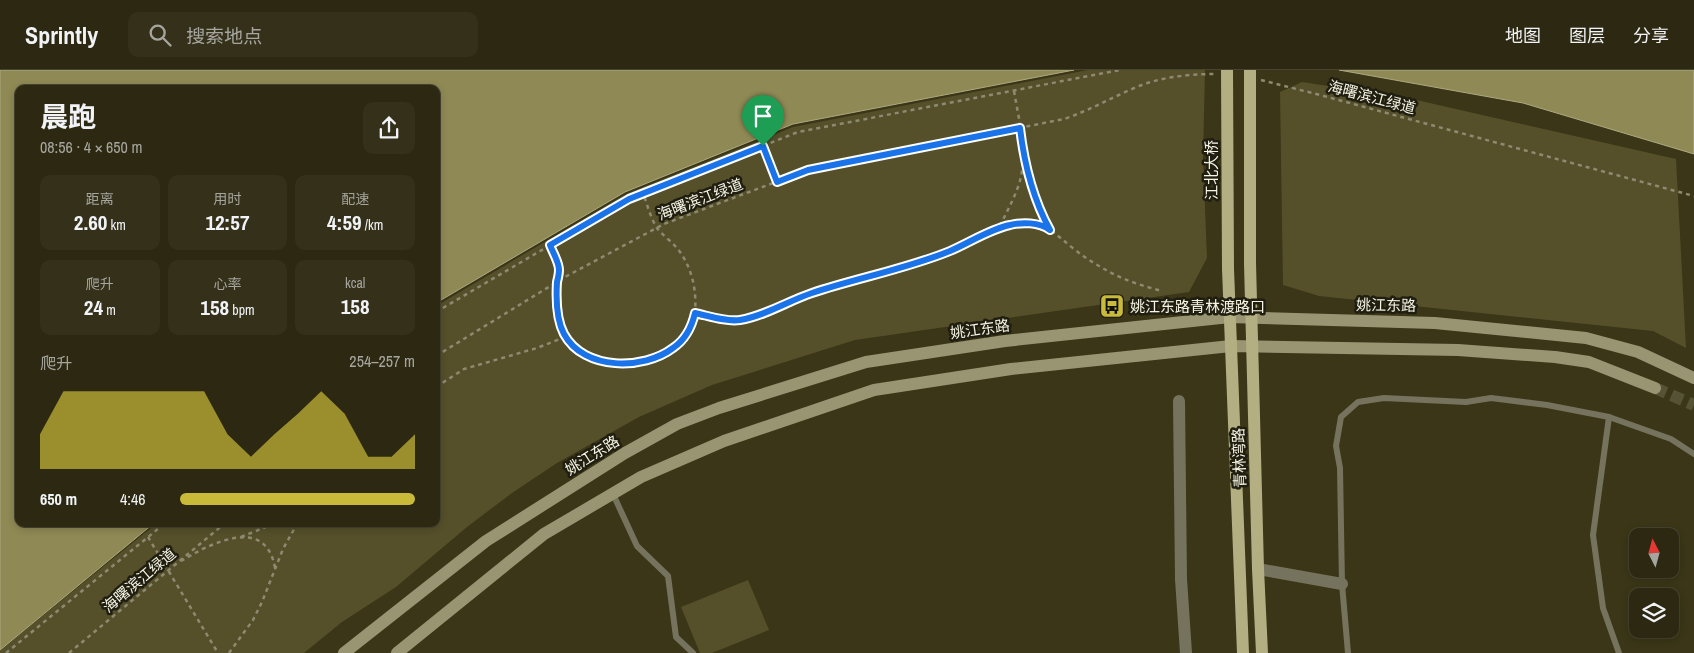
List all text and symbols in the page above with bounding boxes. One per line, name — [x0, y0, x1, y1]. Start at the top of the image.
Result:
search box — [128, 12, 478, 57]
text: Sprintly — [25, 19, 98, 51]
icon: search — [146, 21, 174, 49]
text: 搜索地点 — [186, 23, 262, 49]
text: 地图 — [1505, 23, 1541, 48]
text: 图层 — [1569, 23, 1605, 48]
text: 分享 — [1633, 23, 1669, 48]
street label: 海曙滨江绿道 — [1326, 75, 1418, 119]
pin — [742, 95, 784, 146]
text: 晨跑 — [40, 98, 96, 136]
button: share — [363, 102, 415, 154]
icon: arrive — [749, 102, 777, 130]
text: 08:56 · 4 × 650 m — [40, 136, 143, 158]
street label: 江北大桥 — [1201, 140, 1222, 200]
street label: 海曙滨江绿道 — [654, 173, 746, 225]
text: 距离 — [86, 190, 114, 208]
text: 用时 — [213, 190, 241, 208]
text: 配速 — [341, 190, 369, 208]
text: 2.60 — [74, 208, 107, 237]
text: 12:57 — [205, 208, 250, 237]
text: 4:59 — [327, 208, 362, 237]
text: km — [107, 216, 126, 234]
text: /km — [362, 216, 383, 234]
text: kcal — [345, 274, 365, 292]
text: 爬升 — [86, 275, 114, 293]
text: 心率 — [213, 275, 241, 293]
text: 158 — [341, 292, 370, 321]
text: 24 — [84, 293, 103, 322]
text: 158 — [200, 293, 229, 322]
bus stop icon: 姚江东路青林渡路口 — [1099, 293, 1125, 319]
street label: 姚江东路 — [1356, 294, 1416, 316]
place label: 姚江东路青林渡路口 — [1130, 296, 1265, 317]
text: m — [103, 301, 116, 319]
text: bpm — [229, 301, 255, 319]
street label: 姚江东路 — [949, 314, 1011, 344]
text: 254–257 m — [349, 350, 415, 372]
text: 爬升 — [40, 352, 72, 374]
street label: 青林湾路 — [1227, 428, 1251, 488]
street label: 姚江东路 — [561, 430, 623, 480]
text: 650 m — [40, 488, 77, 510]
text: 4:46 — [120, 488, 146, 510]
north arrow — [1629, 528, 1679, 578]
map controls — [1629, 528, 1679, 638]
street label: 海曙滨江绿道 — [98, 543, 180, 617]
button: layers — [1629, 588, 1679, 638]

